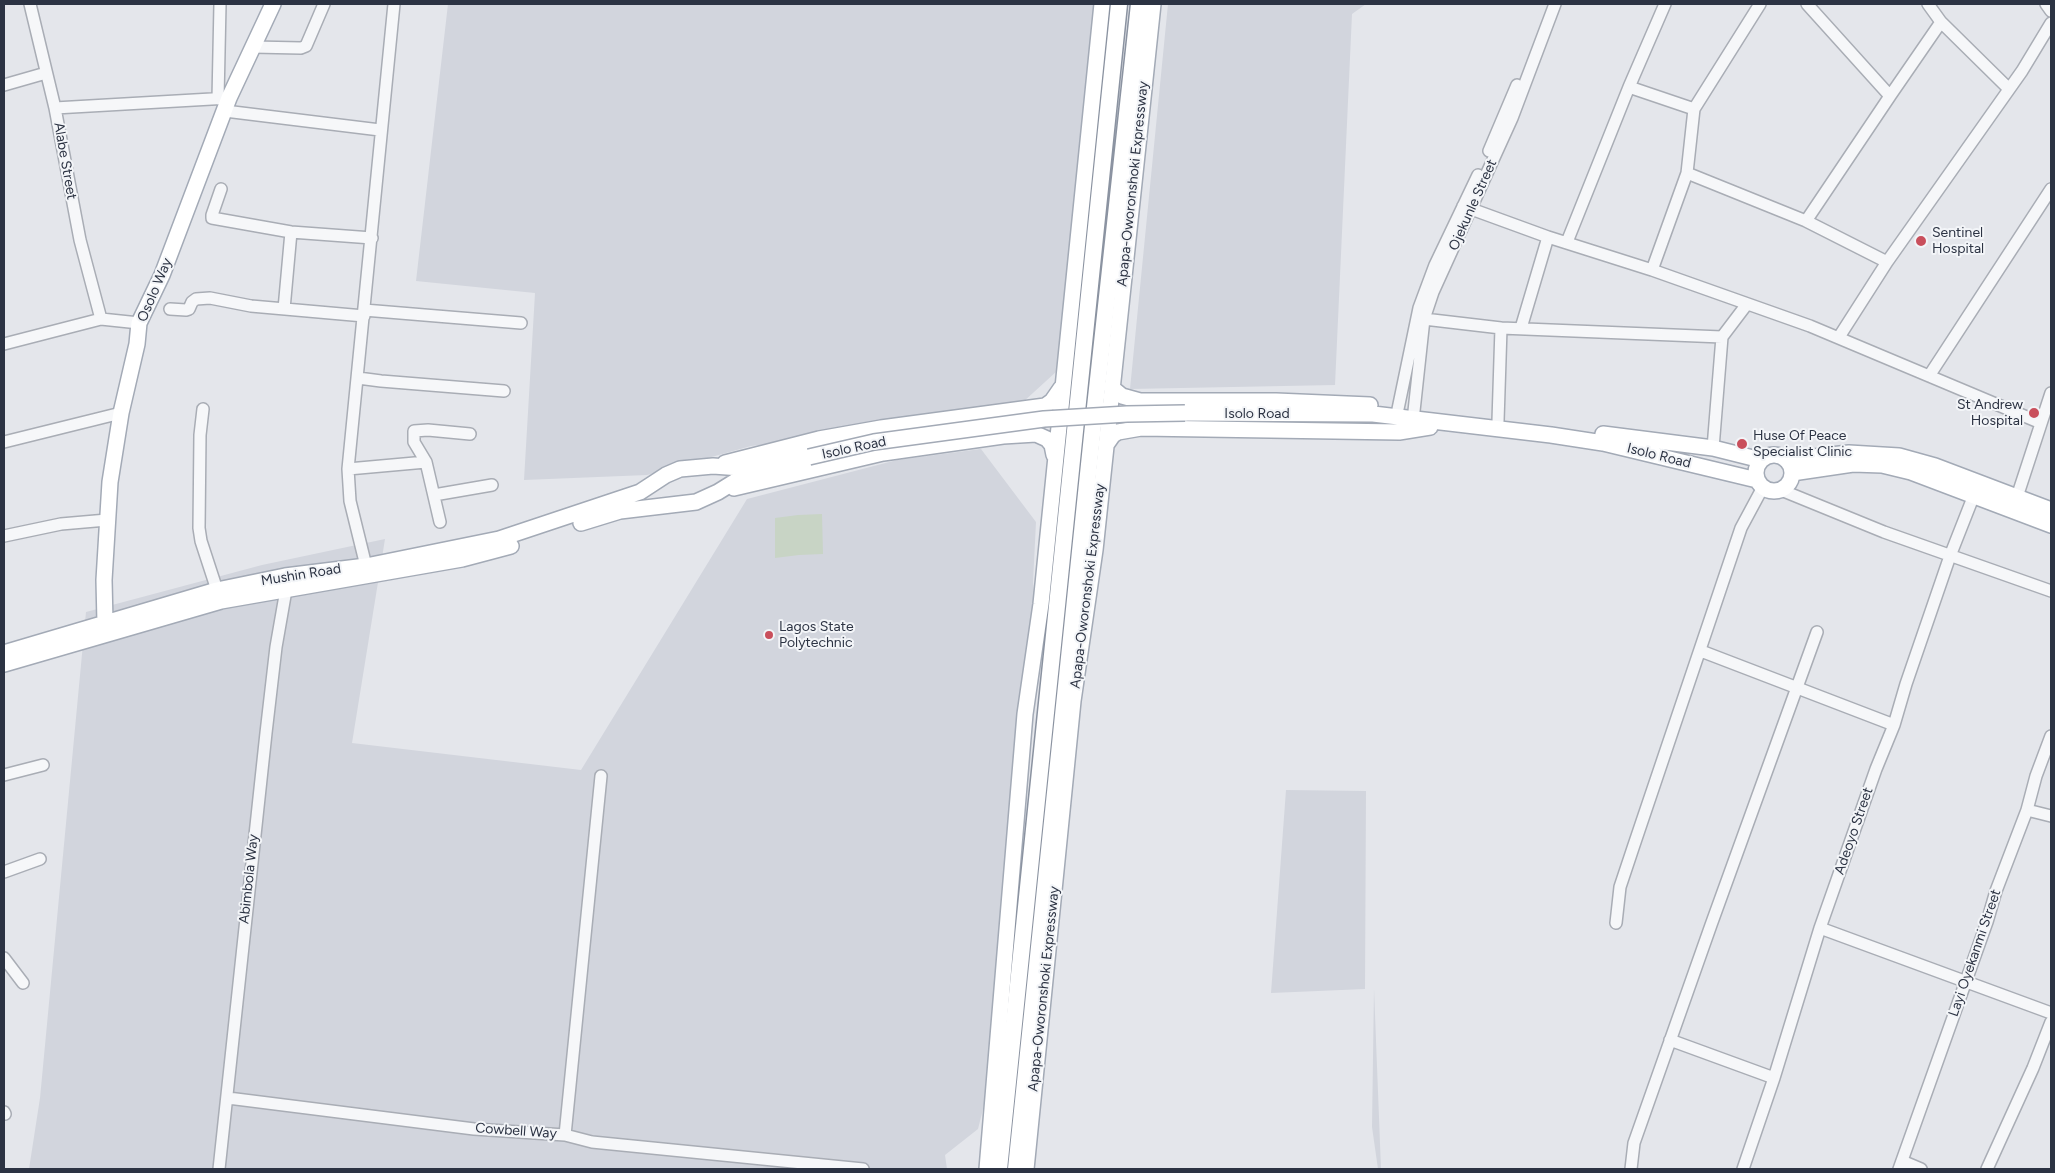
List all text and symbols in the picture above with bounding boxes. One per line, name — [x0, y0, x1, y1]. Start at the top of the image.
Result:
street label: Apapa-Oworonshoki Expressway — [1114, 80, 1152, 288]
street label: Alabe Street — [50, 121, 80, 201]
street label: Ojekunle Street — [1445, 157, 1501, 253]
place label: Sentinel Hospital — [1932, 225, 1984, 258]
marker: Sentinel Hospital — [1914, 234, 1928, 248]
street label: Osolo Way — [134, 256, 176, 324]
place label: St Andrew Hospital — [1957, 397, 2023, 430]
street label: Isolo Road — [1224, 406, 1290, 422]
marker: St Andrew Hospital — [2027, 406, 2041, 420]
place label: Huse Of Peace Specialist Clinic — [1753, 428, 1852, 461]
street label: Isolo Road — [820, 433, 888, 463]
marker: Huse Of Peace Specialist Clinic — [1735, 437, 1749, 451]
street label: Isolo Road — [1625, 440, 1693, 472]
street label: Apapa-Oworonshoki Expressway — [1067, 483, 1109, 689]
street label: Mushin Road — [260, 560, 342, 590]
place label: Lagos State Polytechnic — [779, 619, 854, 652]
marker: Lagos State Polytechnic — [763, 629, 775, 641]
street label: Adeoyo Street — [1831, 785, 1877, 877]
street label: Abimbola Way — [236, 833, 262, 925]
street label: Apapa-Oworonshoki Expressway — [1025, 885, 1063, 1093]
street label: Layi Oyekanmi Street — [1945, 887, 2005, 1019]
street label: Cowbell Way — [475, 1120, 557, 1142]

